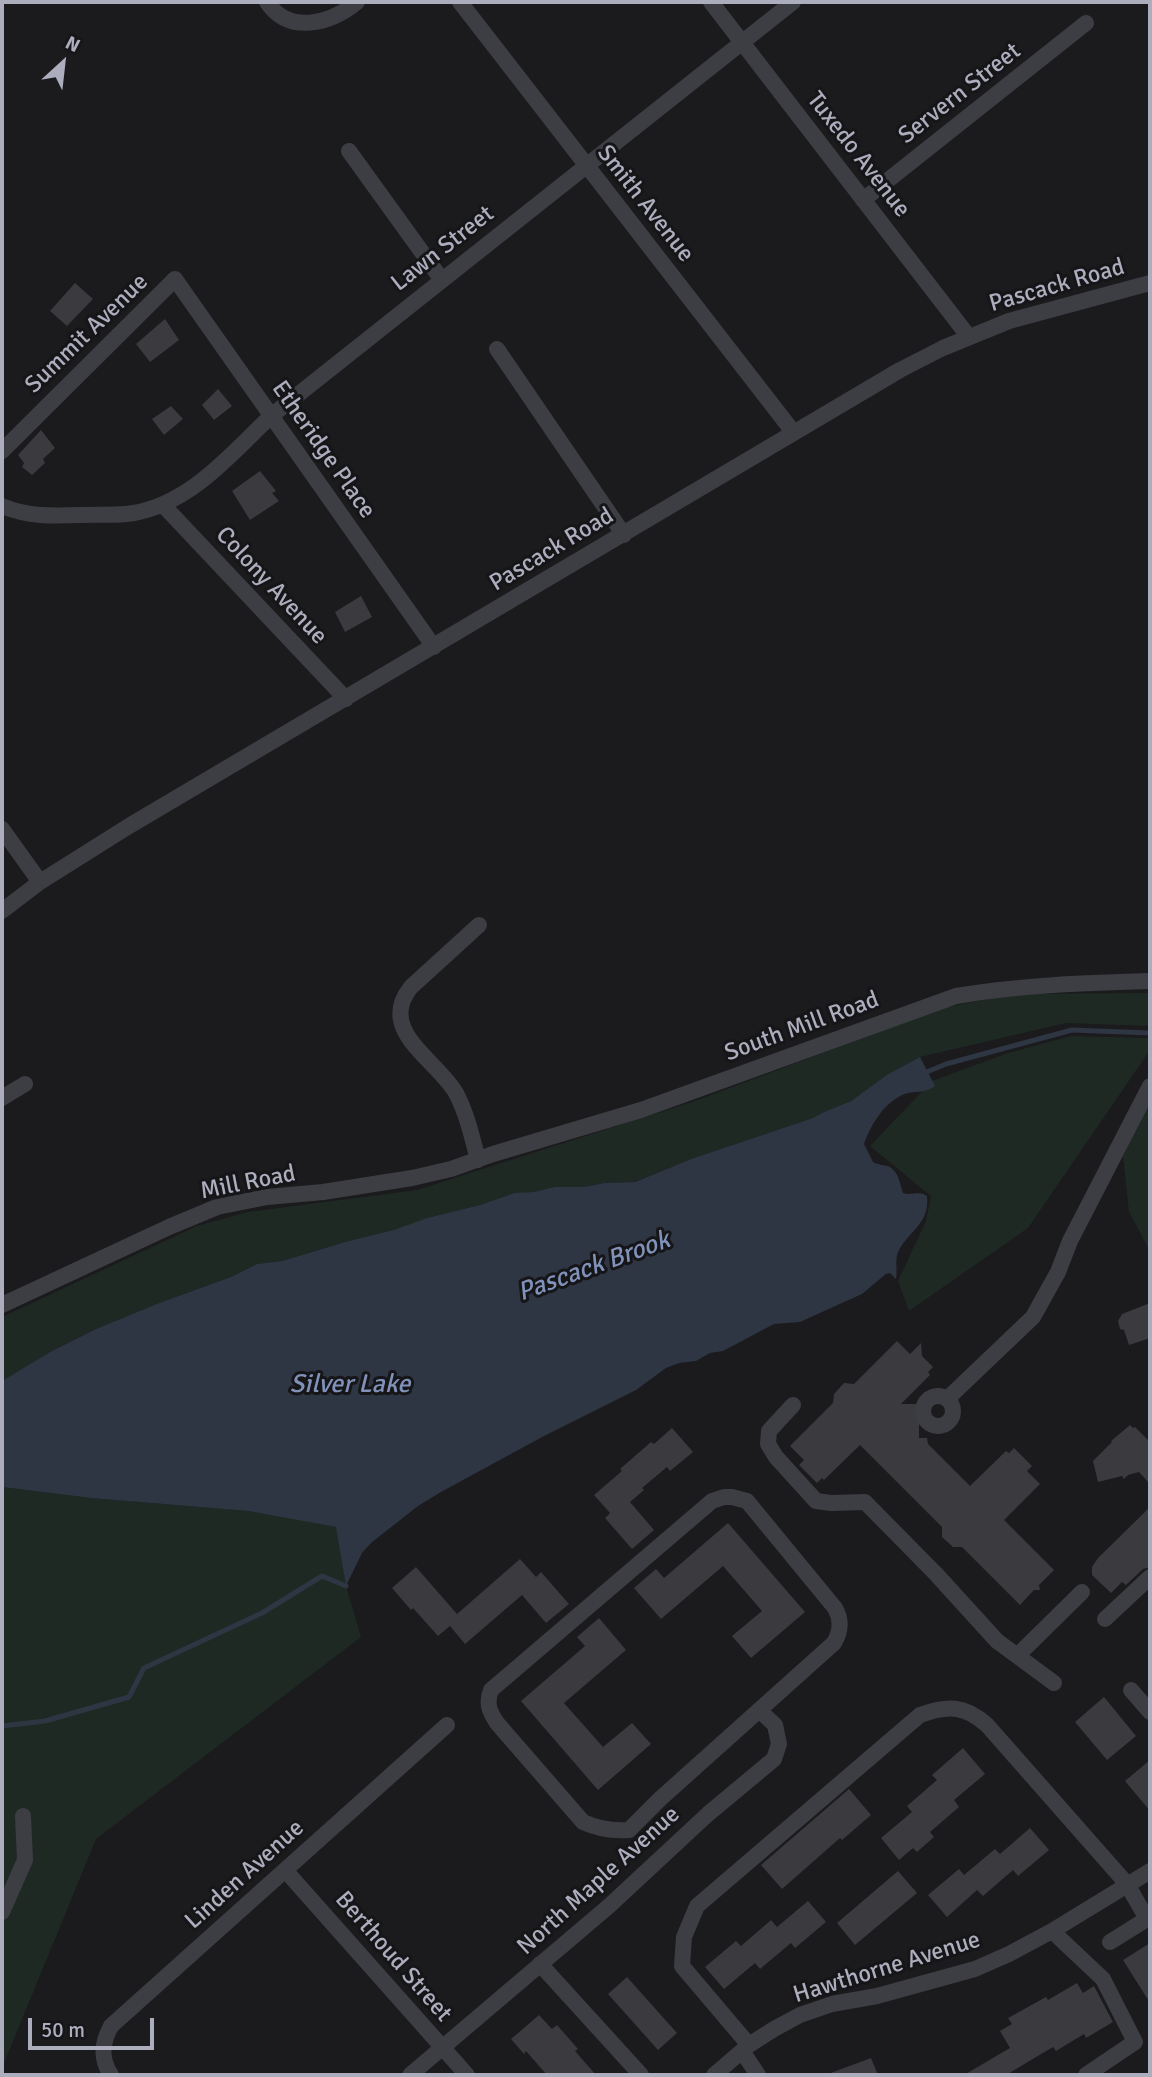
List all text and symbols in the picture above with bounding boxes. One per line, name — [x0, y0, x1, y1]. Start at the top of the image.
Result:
north arrow — [28, 28, 98, 98]
text: N — [61, 31, 84, 58]
street label: Servern Street — [893, 37, 1027, 151]
street label: Tuxedo Avenue — [800, 87, 916, 223]
street label: Smith Avenue — [590, 140, 700, 268]
street label: Lawn Street — [386, 200, 500, 298]
street label: Pascack Road — [986, 253, 1128, 319]
street label: Summit Avenue — [20, 268, 154, 400]
street label: Etheridge Place — [265, 376, 381, 524]
street label: Pascack Road — [485, 502, 619, 598]
street label: Colony Avenue — [209, 521, 333, 651]
street label: South Mill Road — [721, 986, 883, 1068]
street label: Mill Road — [198, 1160, 298, 1206]
water label: Pascack Brook — [514, 1225, 674, 1309]
water label: Silver Lake — [290, 1369, 410, 1401]
street label: North Maple Avenue — [512, 1801, 686, 1961]
street label: Linden Avenue — [180, 1814, 310, 1936]
street label: Berthoud Street — [329, 1886, 457, 2028]
street label: Hawthorne Avenue — [790, 1926, 984, 2010]
scale bar — [32, 2004, 158, 2048]
text: 50 m — [41, 2017, 85, 2043]

